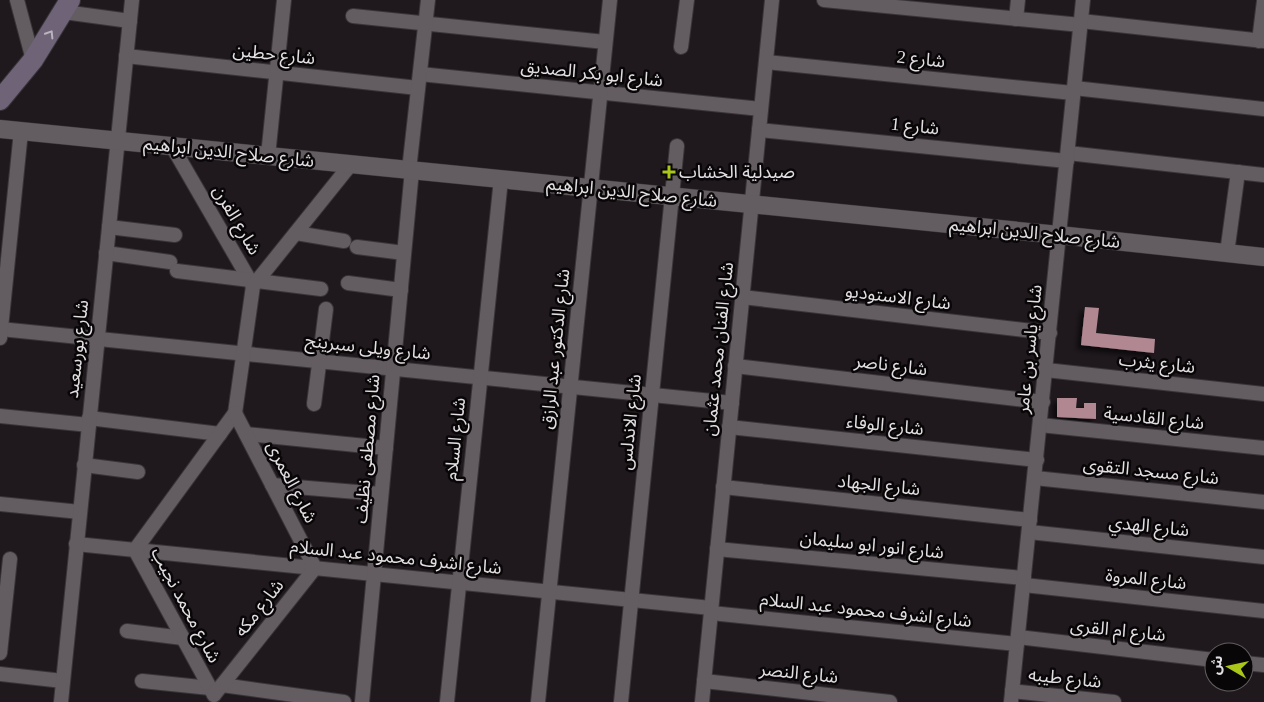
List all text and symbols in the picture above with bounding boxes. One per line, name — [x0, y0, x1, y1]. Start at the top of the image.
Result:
one-way arrow — [44, 30, 53, 39]
street label: شارع حطين — [231, 40, 316, 72]
street label: شارع 2 — [895, 47, 946, 75]
street label: شارع ابو بكر الصديق — [519, 56, 664, 94]
street label: شارع 1 — [889, 114, 940, 142]
street label: شارع صلاح الدين ابراهيم — [142, 133, 315, 175]
place label: صيدلية الخشاب — [679, 162, 795, 182]
marker: صيدلية الخشاب — [663, 166, 675, 178]
street label: شارع صلاح الدين ابراهيم — [545, 173, 718, 215]
street label: شارع الفرن — [206, 182, 265, 260]
street label: شارع صلاح الدين ابراهيم — [948, 214, 1121, 256]
street label: شارع الفنان محمد عثمان — [699, 261, 741, 437]
street label: شارع الدكتور عبد الرازق — [537, 268, 577, 431]
street label: شارع الاستوديو — [844, 281, 952, 317]
street label: شارع ياسر بن عامر — [1012, 284, 1050, 416]
street label: شارع بورسعيد — [62, 299, 96, 400]
street label: شارع ويلى سبرينج — [304, 330, 432, 368]
street label: شارع يثرب — [1117, 349, 1196, 381]
street label: شارع ناصر — [852, 351, 928, 383]
street label: شارع الاندلس — [615, 373, 649, 471]
street label: شارع مصطفى نظيف — [351, 374, 387, 525]
street label: شارع السلام — [441, 397, 473, 482]
street label: شارع القادسية — [1102, 403, 1205, 437]
street label: شارع الوفاء — [845, 411, 925, 443]
street label: شارع العمرى — [259, 438, 321, 528]
street label: شارع مسجد التقوى — [1082, 454, 1220, 492]
street label: شارع الجهاد — [836, 471, 921, 503]
street label: شارع الهدي — [1107, 512, 1190, 544]
street label: شارع انور ابو سليمان — [799, 527, 945, 566]
street label: شارع اشرف محمود عبد السلام — [289, 536, 503, 582]
street label: شارع محمد نجيب — [144, 544, 225, 668]
street label: شارع المروة — [1104, 565, 1188, 597]
street label: شارع مكه — [231, 575, 291, 643]
street label: شارع اشرف محمود عبد السلام — [759, 589, 973, 635]
street label: شارع ام القرى — [1069, 615, 1167, 649]
north arrow — [1204, 642, 1254, 692]
text: ش — [1208, 654, 1226, 676]
street label: شارع النصر — [757, 659, 839, 691]
street label: شارع طيبه — [1027, 664, 1103, 696]

